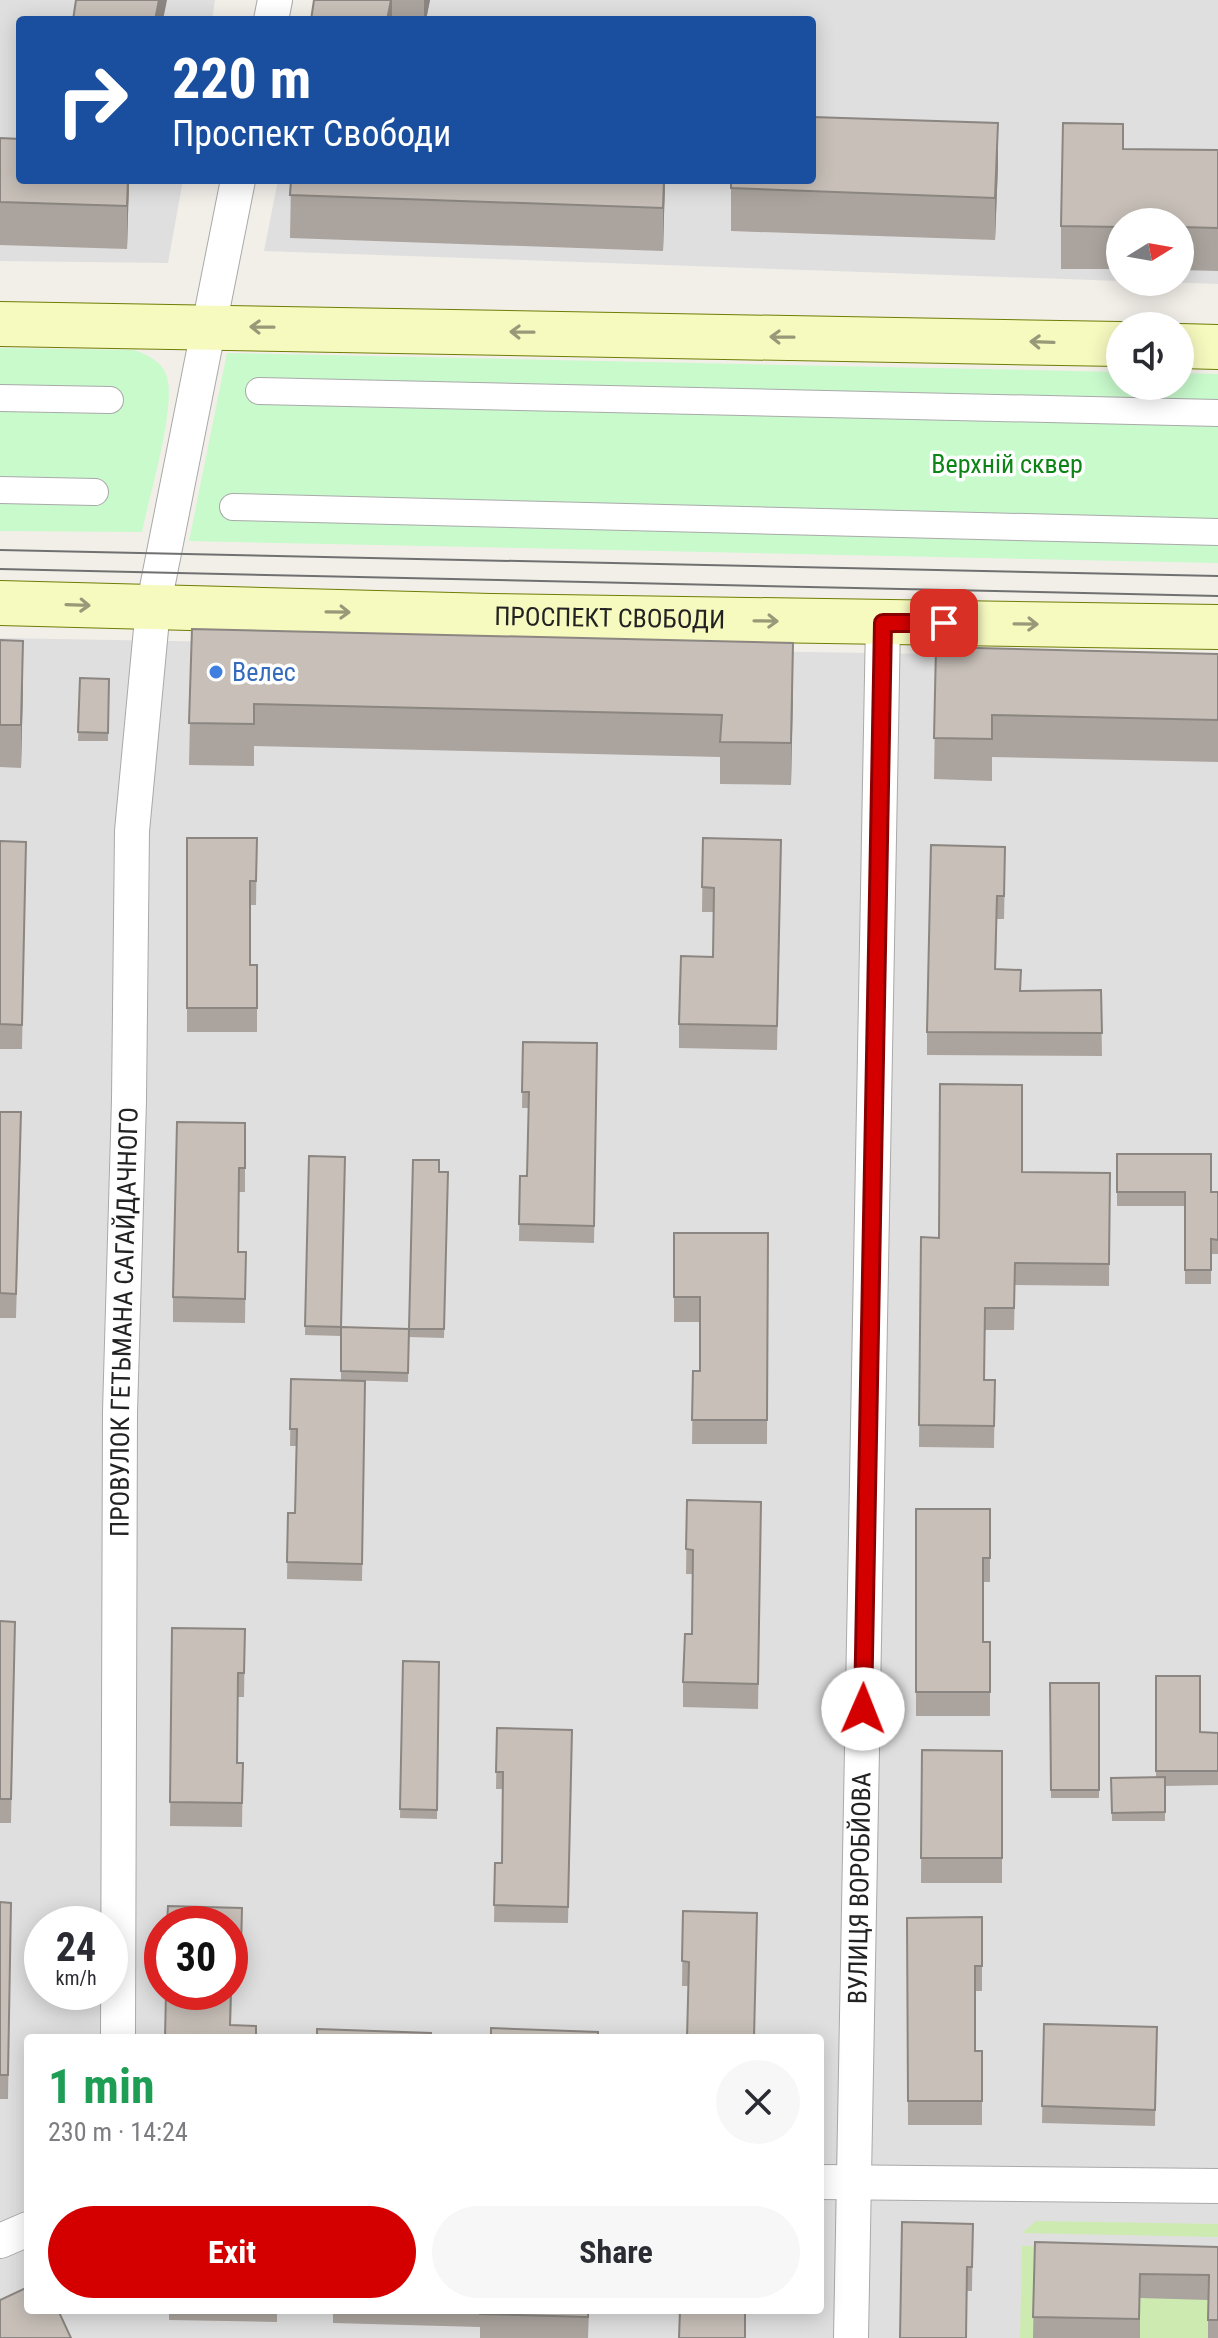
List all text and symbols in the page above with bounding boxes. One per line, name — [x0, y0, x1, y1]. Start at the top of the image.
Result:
text: 220 m — [172, 46, 311, 112]
icon: right — [40, 48, 144, 152]
text: Проспект Свободи — [172, 113, 451, 155]
north arrow — [1106, 208, 1194, 296]
map controls — [1106, 208, 1194, 400]
button: sound — [1106, 312, 1194, 400]
one-way arrow — [249, 319, 276, 334]
one-way arrow — [509, 324, 536, 340]
one-way arrow — [769, 329, 796, 345]
one-way arrow — [1029, 334, 1056, 350]
park label: Верхній сквер — [931, 449, 1083, 479]
pin — [910, 589, 978, 657]
one-way arrow — [64, 598, 91, 613]
street label: ПРОСПЕКТ СВОБОДИ — [494, 601, 726, 635]
icon: arrive — [922, 601, 966, 645]
one-way arrow — [324, 605, 351, 620]
one-way arrow — [752, 613, 779, 628]
one-way arrow — [1012, 617, 1039, 632]
place label: Велес — [232, 657, 296, 687]
marker: Велес — [207, 663, 225, 681]
street label: ПРОВУЛОК ГЕТЬМАНА САГАЙДАЧНОГО — [105, 1107, 144, 1537]
position arrow — [821, 1667, 905, 1751]
street label: ВУЛИЦЯ ВОРОБЙОВА — [842, 1772, 877, 2004]
speed limit sign: 30 — [144, 1906, 248, 2010]
text: 24 — [56, 1924, 96, 1971]
text: km/h — [55, 1966, 97, 1990]
text: 1 min — [48, 2058, 155, 2115]
button: close — [716, 2060, 800, 2144]
text: 230 m · 14:24 — [48, 2117, 188, 2147]
button: Exit — [48, 2206, 416, 2298]
button: Share — [432, 2206, 800, 2298]

